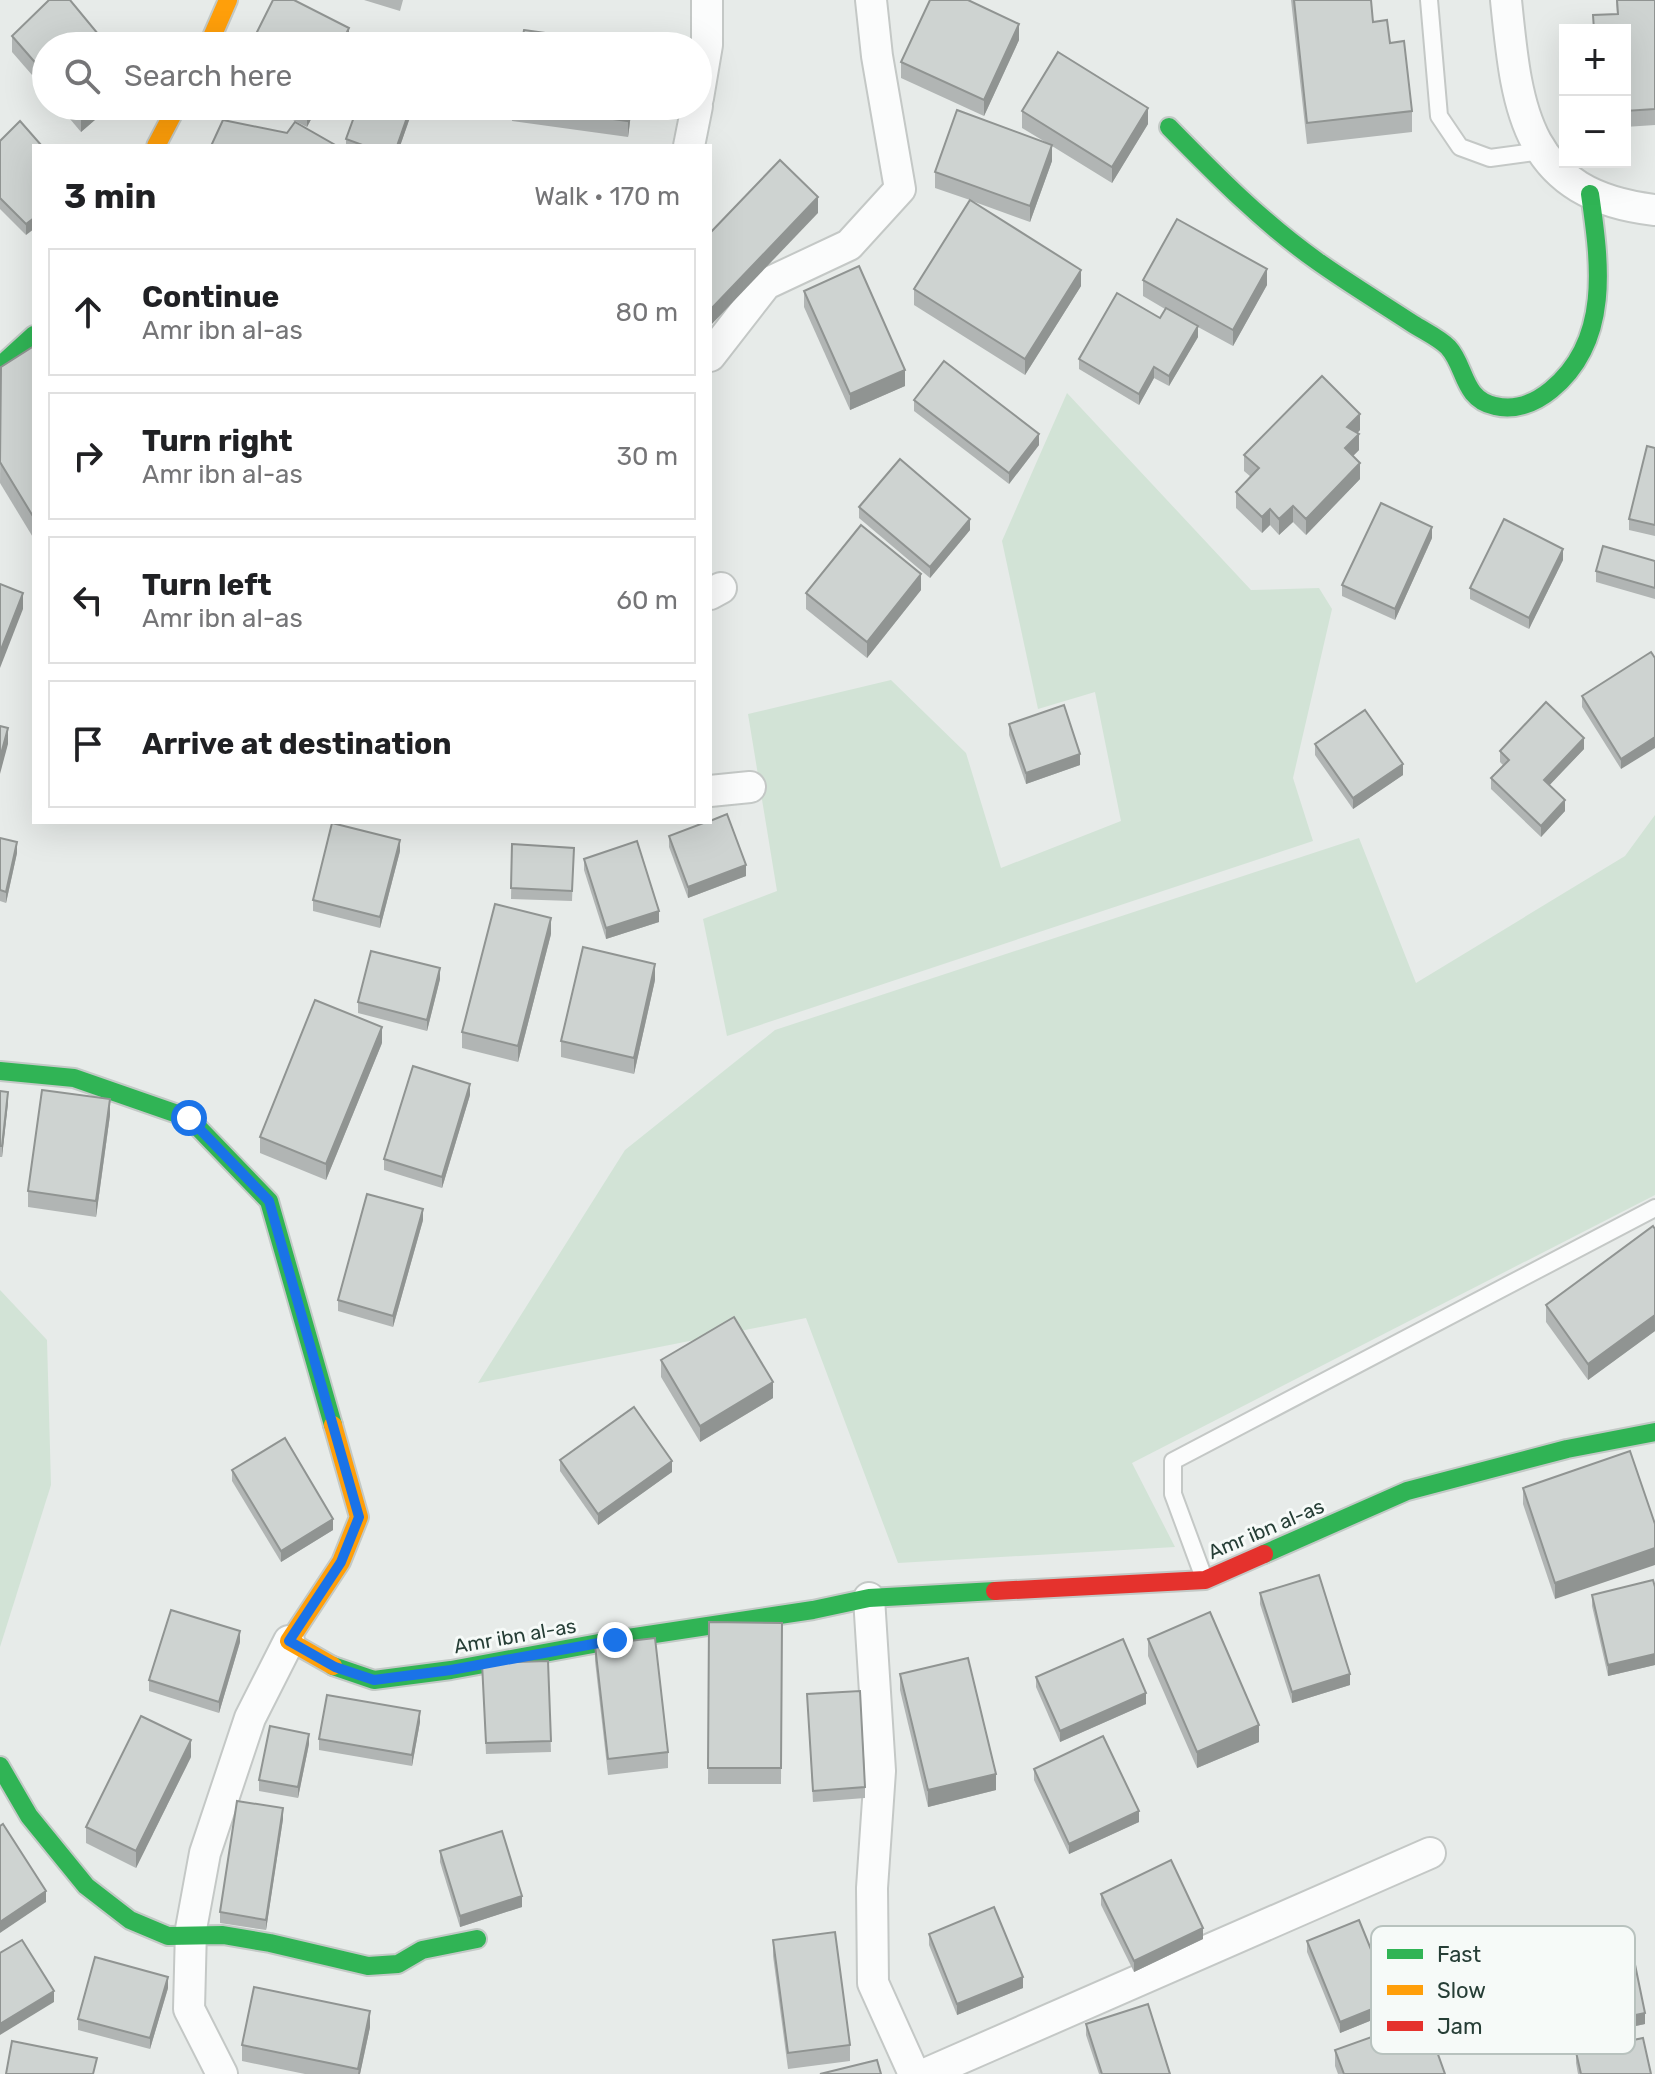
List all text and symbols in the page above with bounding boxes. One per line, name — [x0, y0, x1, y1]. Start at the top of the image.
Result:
map controls — [1559, 24, 1631, 168]
button: + — [1559, 24, 1631, 96]
search box — [32, 32, 712, 120]
icon: search — [60, 54, 104, 98]
text: Search here — [124, 58, 292, 94]
button: − — [1559, 96, 1631, 168]
text: 3 min — [64, 176, 156, 217]
text: Walk · 170 m — [534, 181, 680, 212]
text: Continue — [142, 279, 279, 315]
icon: ahead — [66, 290, 110, 334]
text: 80 m — [615, 297, 678, 328]
text: Amr ibn al-as — [142, 315, 303, 346]
text: Turn right — [142, 423, 293, 459]
icon: right — [66, 434, 110, 478]
text: 30 m — [616, 441, 678, 472]
text: Amr ibn al-as — [142, 459, 303, 490]
text: Turn left — [142, 567, 272, 603]
icon: left — [66, 578, 110, 622]
text: 60 m — [616, 585, 678, 616]
text: Amr ibn al-as — [142, 603, 303, 634]
icon: arrive — [66, 722, 110, 766]
text: Arrive at destination — [142, 726, 452, 762]
route start — [171, 1100, 207, 1136]
street label: Amr ibn al-as — [1204, 1494, 1328, 1564]
street label: Amr ibn al-as — [452, 1613, 578, 1659]
route end — [597, 1622, 633, 1658]
legend — [1371, 1926, 1635, 2054]
text: Fast — [1437, 1941, 1482, 1968]
text: Slow — [1437, 1977, 1486, 2004]
text: Jam — [1437, 2013, 1483, 2040]

